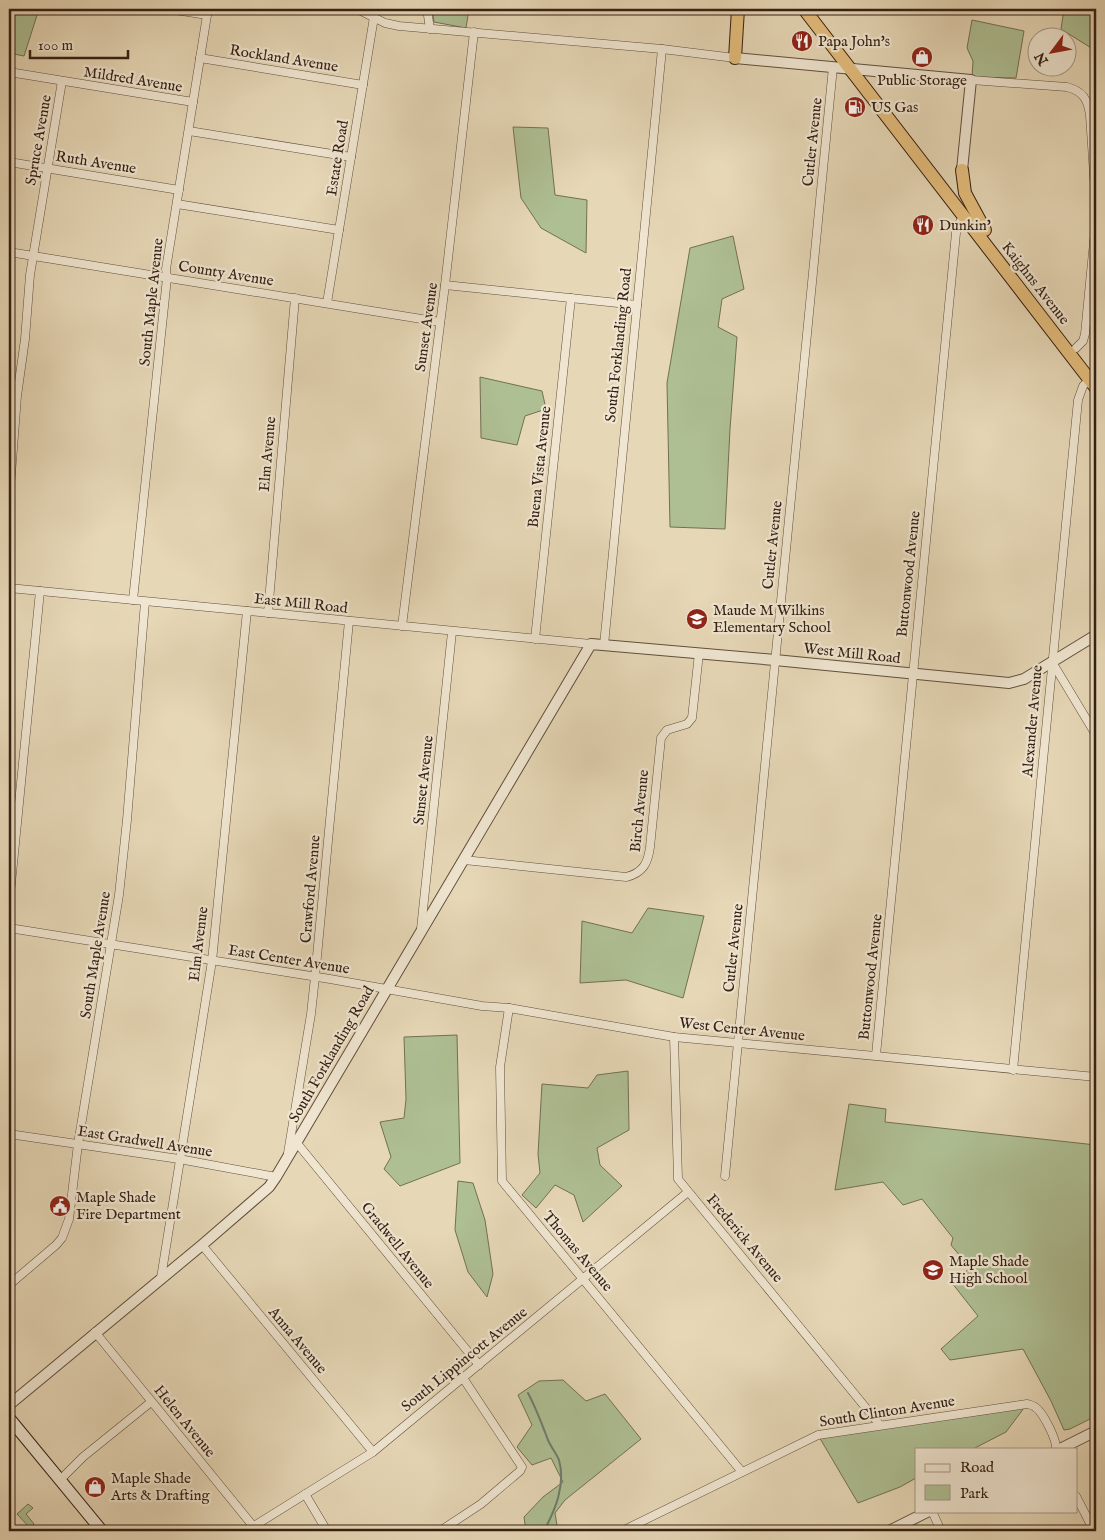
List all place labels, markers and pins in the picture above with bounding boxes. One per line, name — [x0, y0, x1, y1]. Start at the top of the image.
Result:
restaurant icon: Papa John's — [790, 29, 814, 53]
place label: Papa John's — [818, 32, 890, 51]
shop icon: Public Storage — [910, 45, 934, 69]
place label: Public Storage — [877, 71, 967, 90]
fuel station icon: US Gas — [843, 95, 867, 119]
place label: US Gas — [871, 98, 918, 117]
restaurant icon: Dunkin' — [911, 213, 935, 237]
place label: Dunkin' — [939, 216, 991, 235]
place label: Maude M Wilkins Elementary School — [713, 601, 832, 637]
school or university icon: Maude M Wilkins Elementary School — [685, 607, 709, 631]
place label: Maple Shade Fire Department — [76, 1188, 181, 1224]
public building icon: Maple Shade Fire Department — [48, 1194, 72, 1218]
place label: Maple Shade High School — [949, 1252, 1029, 1288]
school or university icon: Maple Shade High School — [921, 1258, 945, 1282]
place label: Maple Shade Arts & Drafting — [110, 1469, 211, 1505]
shop icon: Maple Shade Arts & Drafting — [83, 1475, 107, 1499]

